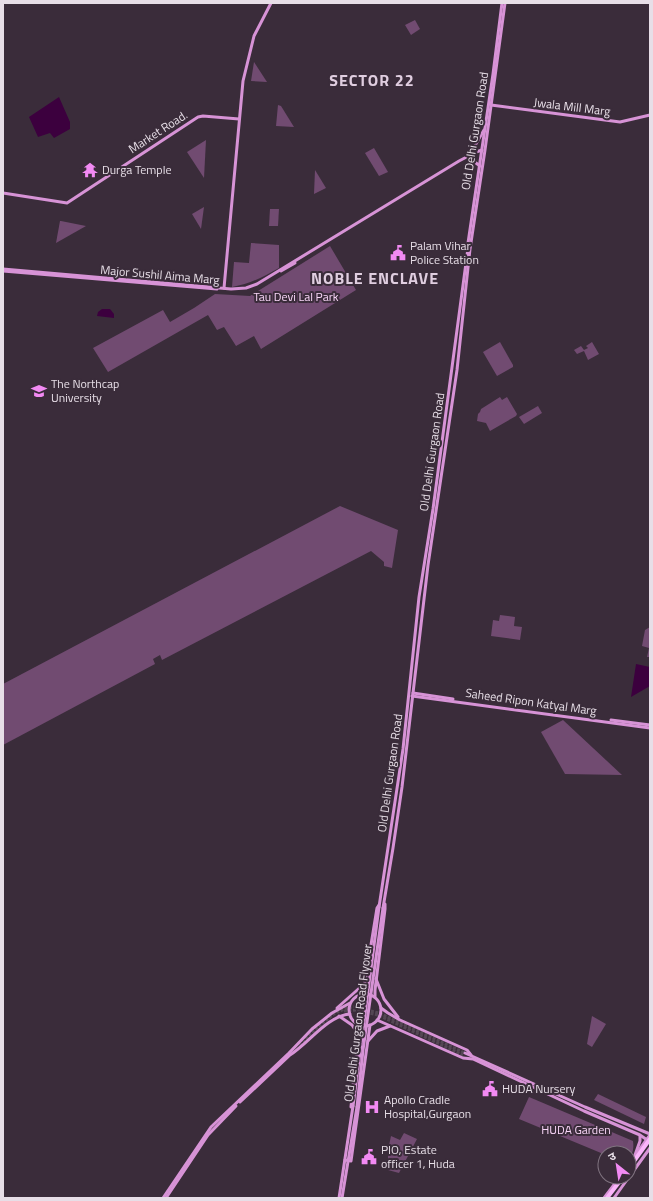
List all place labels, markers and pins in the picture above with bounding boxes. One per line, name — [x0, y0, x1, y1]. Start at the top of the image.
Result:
place label: Durga Temple — [102, 160, 171, 179]
temple icon: Durga Temple — [81, 161, 99, 179]
place label: Palam Vihar Police Station — [410, 236, 479, 269]
public building icon: Palam Vihar Police Station — [389, 244, 407, 262]
place label: The Northcap University — [51, 374, 119, 407]
school or university icon: The Northcap University — [30, 382, 48, 400]
place label: HUDA Nursery — [502, 1079, 576, 1098]
public building icon: HUDA Nursery — [481, 1080, 499, 1098]
place label: Apollo Cradle Hospital,Gurgaon — [384, 1090, 471, 1123]
hospital icon: Apollo Cradle Hospital,Gurgaon — [363, 1098, 381, 1116]
place label: PIO, Estate officer 1, Huda — [381, 1140, 455, 1173]
public building icon: PIO, Estate officer 1, Huda — [360, 1148, 378, 1166]

